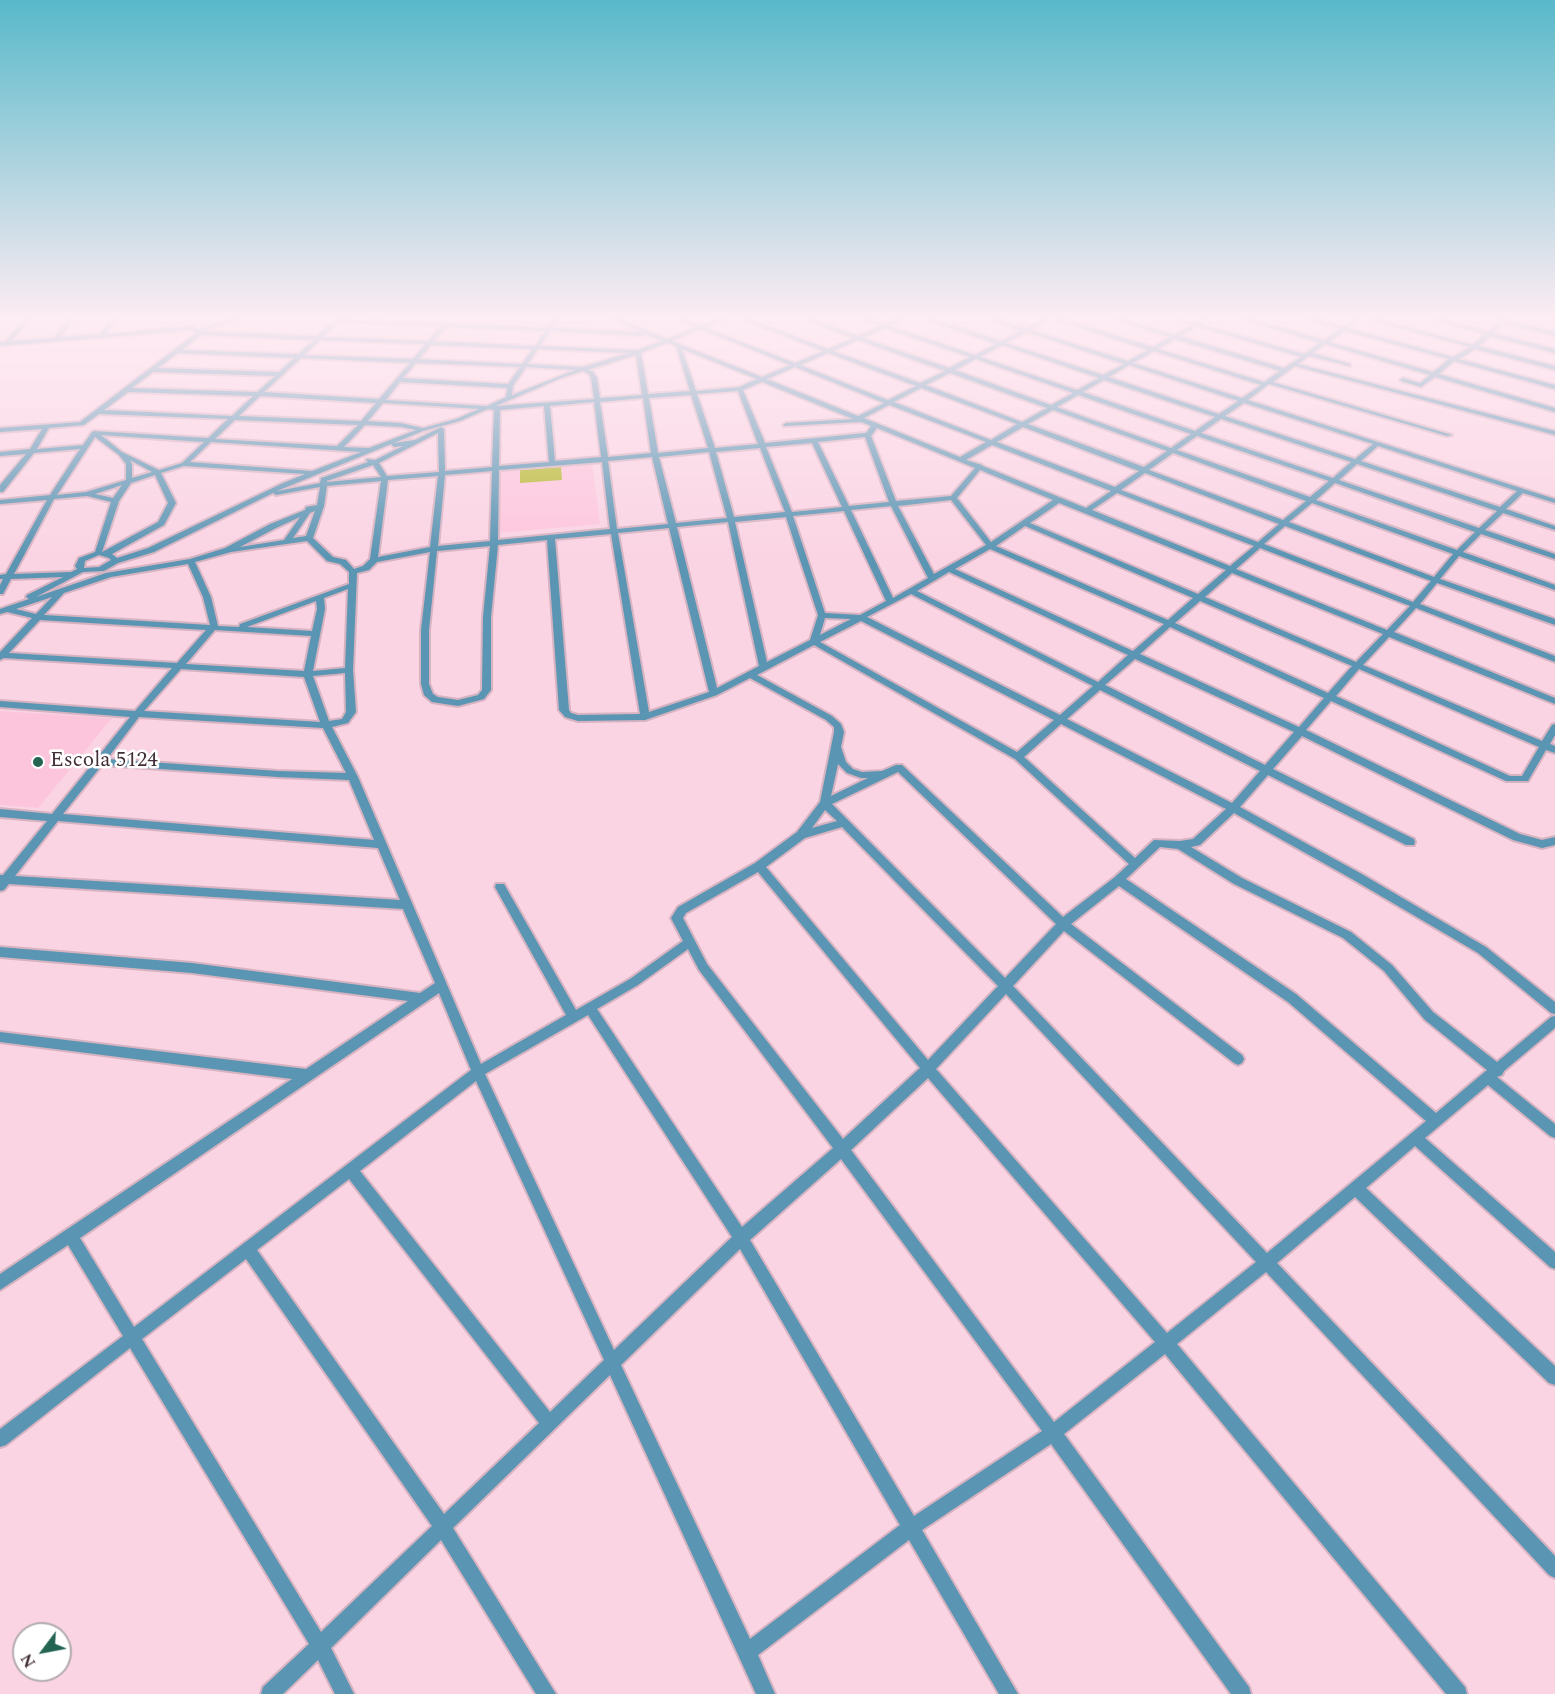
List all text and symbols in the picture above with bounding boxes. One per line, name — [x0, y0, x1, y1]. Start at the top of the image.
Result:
place label: Escola 5124 — [50, 749, 158, 775]
marker: Escola 5124 — [31, 755, 45, 769]
north arrow — [12, 1622, 72, 1682]
text: N — [15, 1649, 42, 1672]

